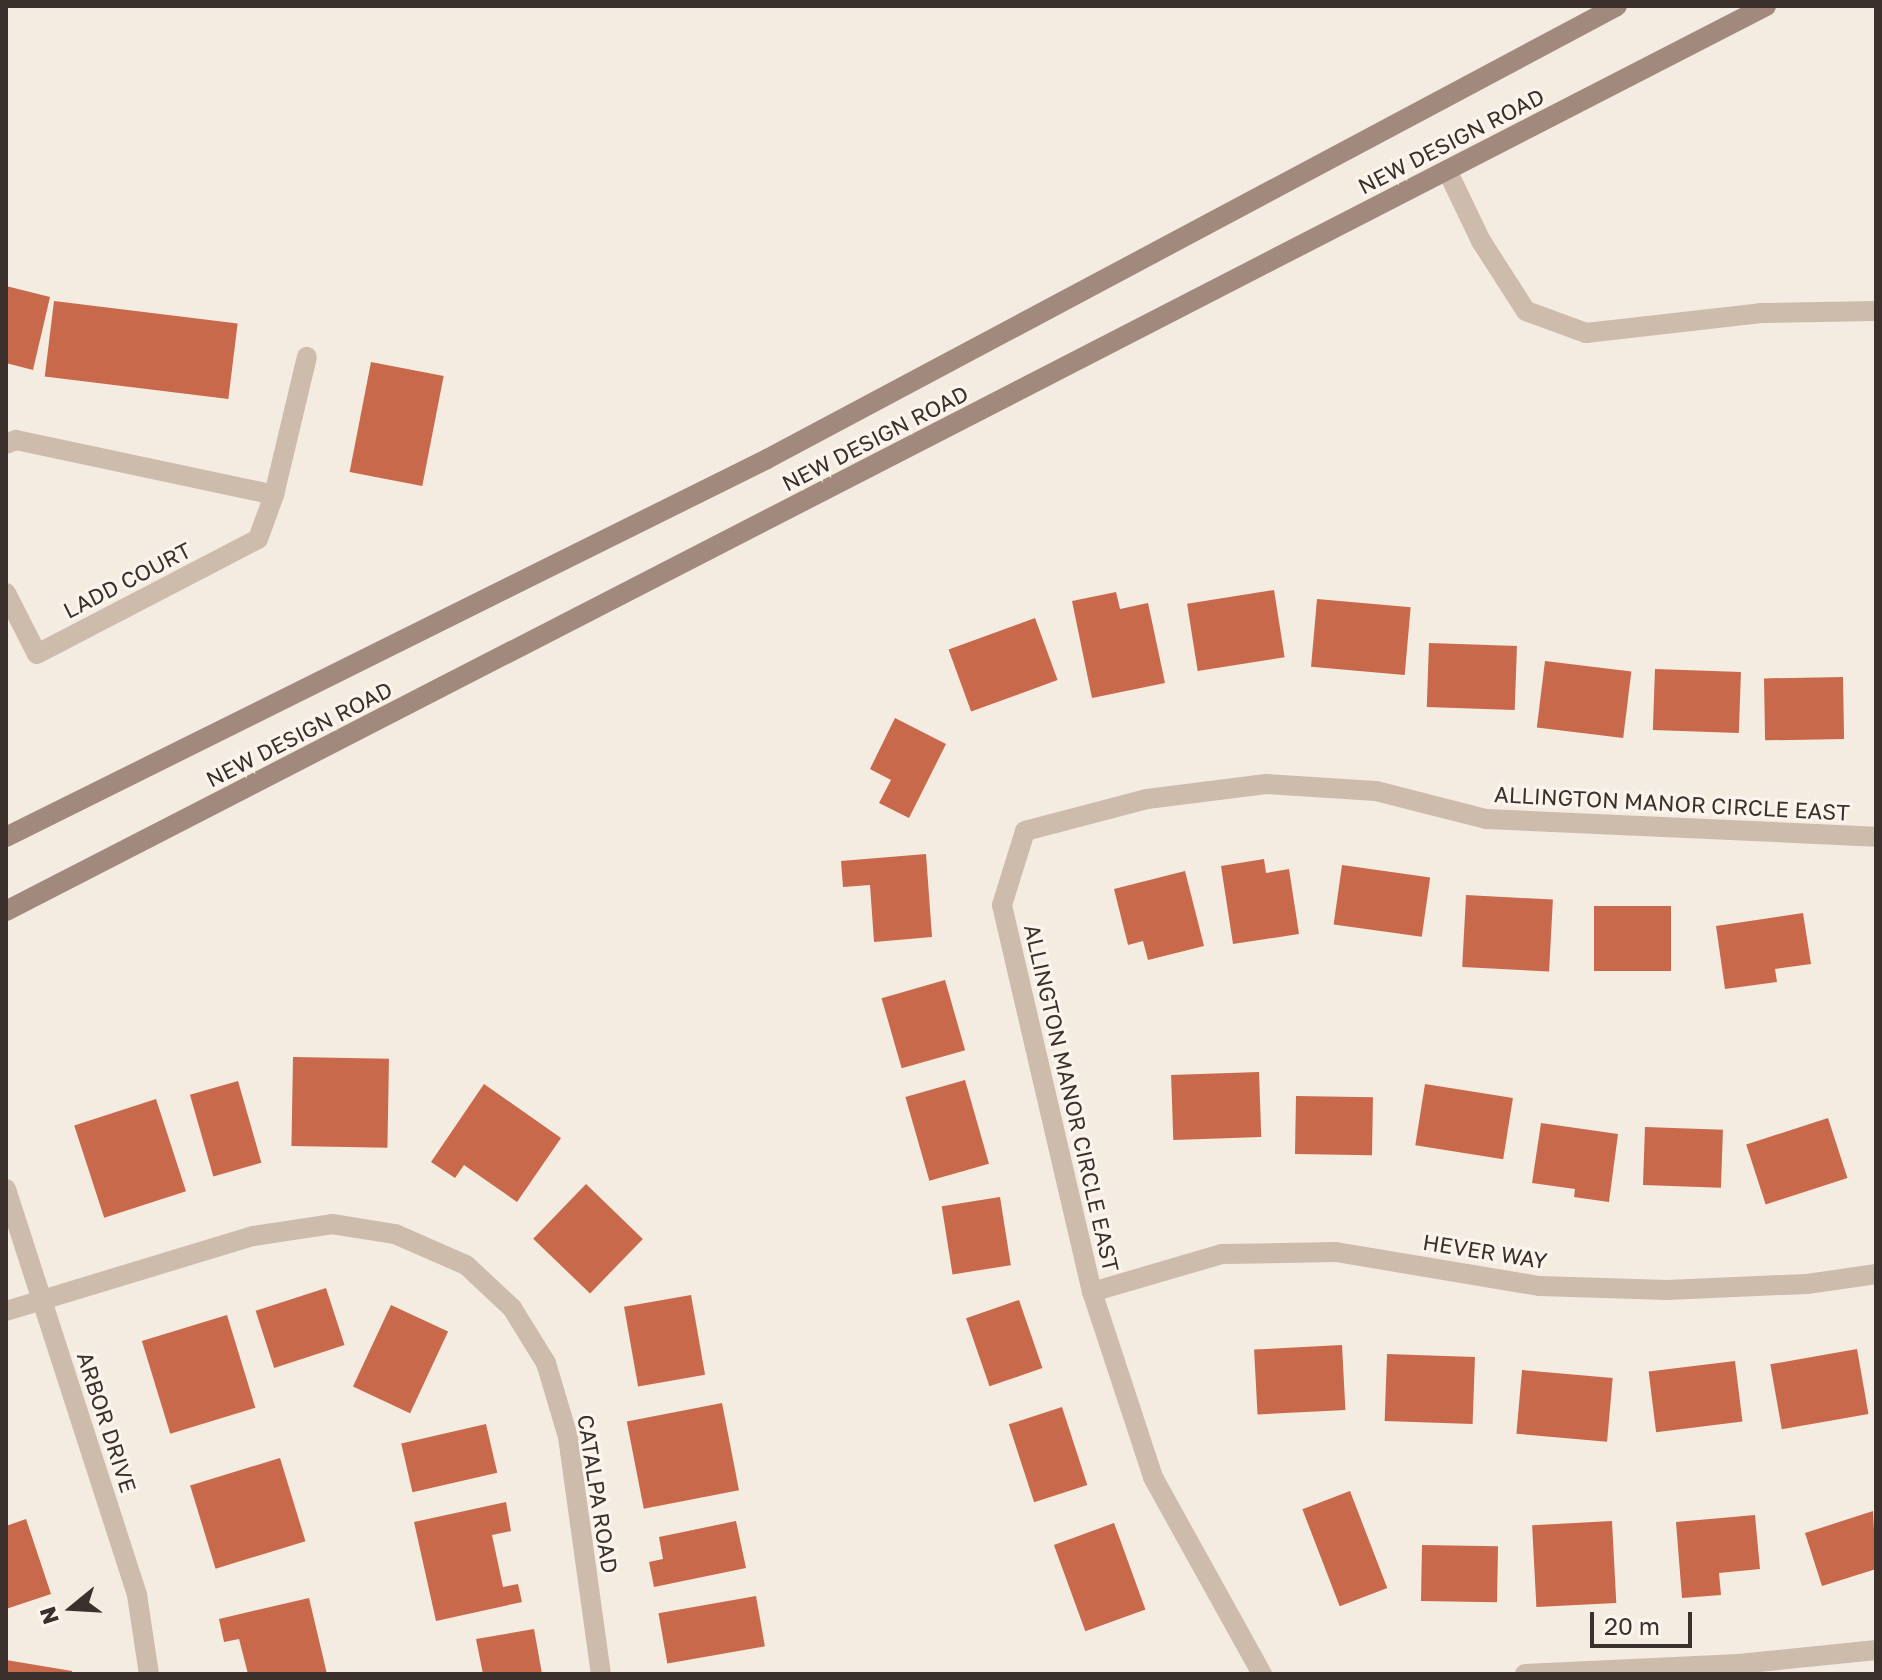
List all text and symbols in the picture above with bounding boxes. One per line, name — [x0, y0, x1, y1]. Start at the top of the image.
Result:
street label: NEW DESIGN ROAD — [1354, 83, 1548, 199]
street label: NEW DESIGN ROAD — [778, 380, 972, 496]
street label: LADD COURT — [59, 536, 195, 624]
street label: NEW DESIGN ROAD — [202, 676, 396, 792]
street label: ALLINGTON MANOR CIRCLE EAST — [1494, 781, 1850, 825]
street label: ALLINGTON MANOR CIRCLE EAST — [1019, 922, 1125, 1274]
street label: HEVER WAY — [1421, 1228, 1549, 1274]
street label: ARBOR DRIVE — [72, 1348, 142, 1496]
street label: CATALPA ROAD — [572, 1413, 624, 1575]
north arrow — [32, 1568, 112, 1648]
scale bar — [1594, 1596, 1696, 1646]
text: N — [33, 1603, 64, 1628]
text: 20 m — [1604, 1611, 1660, 1640]

